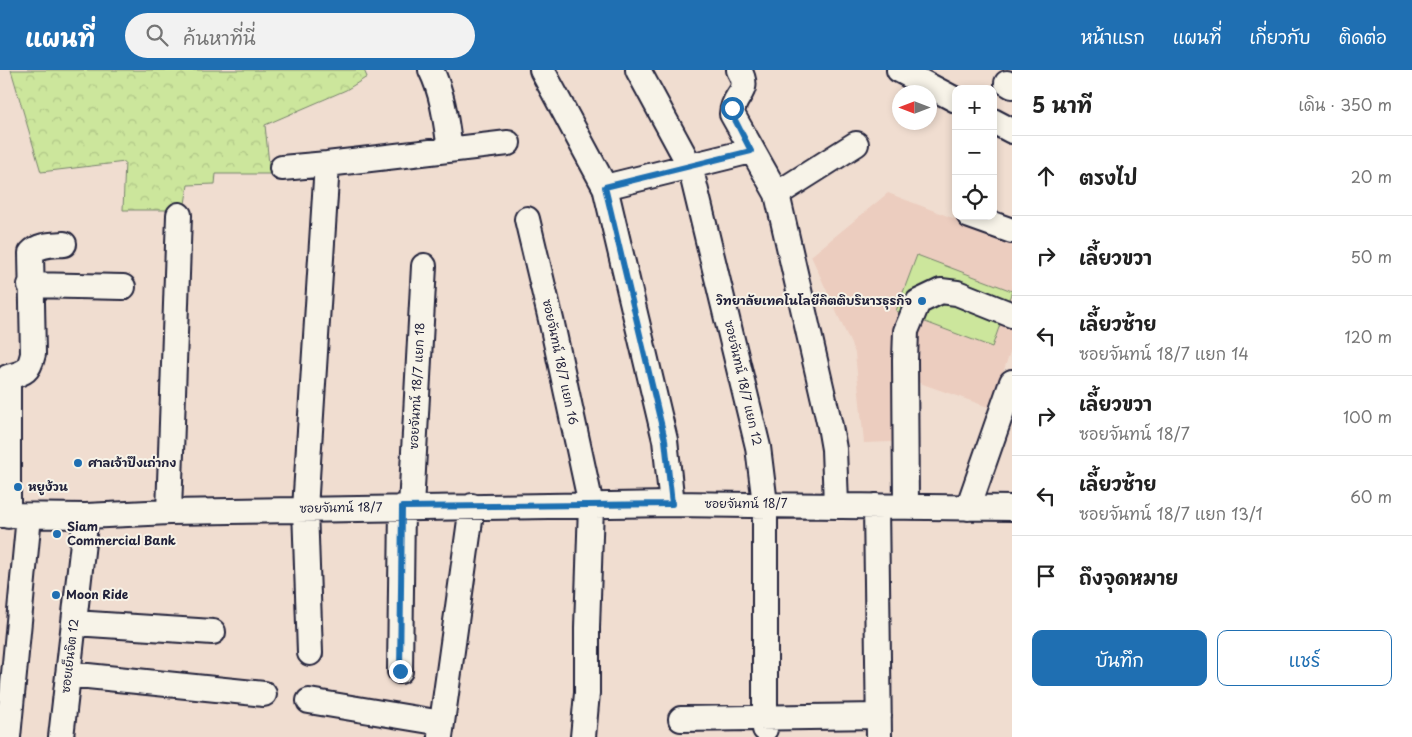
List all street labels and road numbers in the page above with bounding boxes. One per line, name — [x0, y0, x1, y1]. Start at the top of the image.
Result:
street label: ซอยจันทน์ 18/7 แยก 16 — [539, 297, 583, 426]
street label: ซอยจันทน์ 18/7 แยก 12 — [721, 318, 767, 447]
street label: ซอยจันทน์ 18/7 แยก 18 — [404, 322, 428, 450]
street label: ซอยจันทน์ 18/7 — [704, 494, 788, 512]
street label: ซอยจันทน์ 18/7 — [299, 497, 383, 517]
street label: ซอยเย็นจิต 12 — [56, 618, 83, 694]

